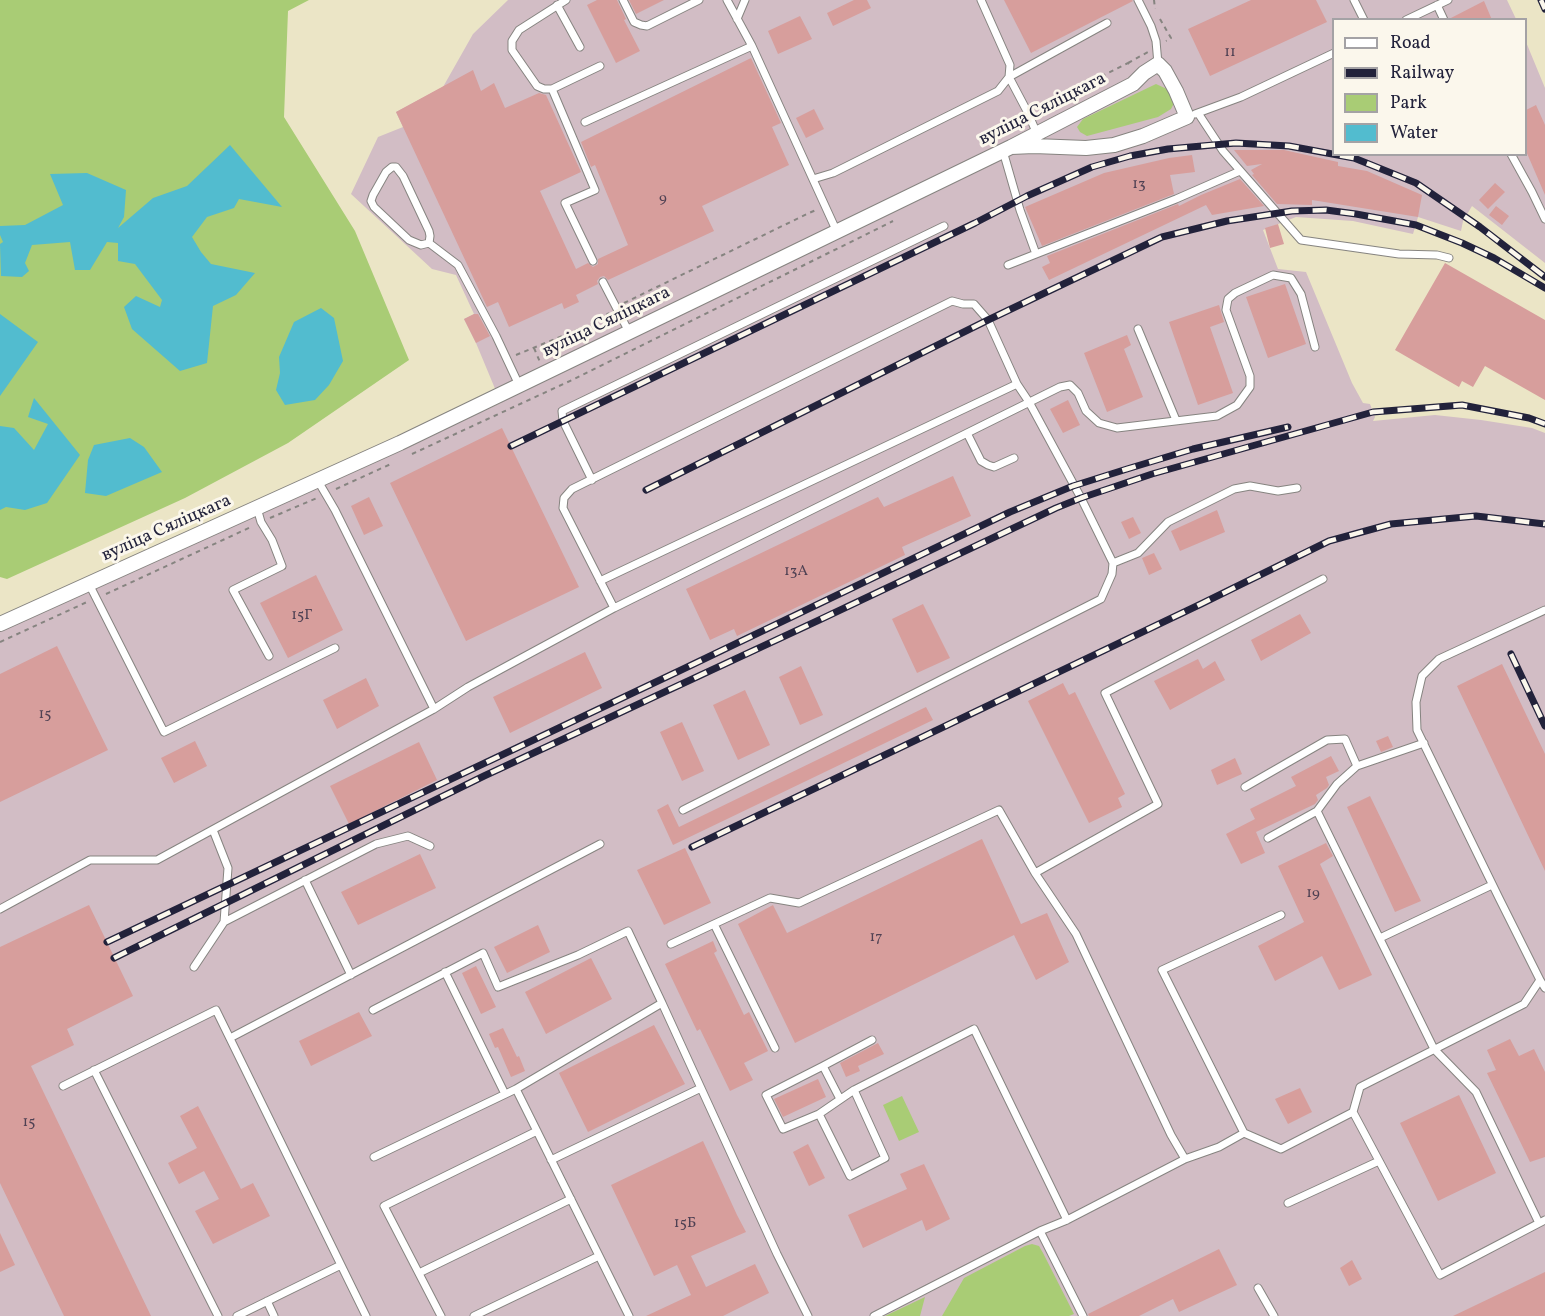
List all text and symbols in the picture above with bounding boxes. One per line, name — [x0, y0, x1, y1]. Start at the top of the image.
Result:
legend — [1332, 18, 1527, 156]
text: Road — [1390, 31, 1431, 56]
house number: 11 — [1224, 44, 1236, 62]
text: Railway — [1390, 61, 1454, 86]
street label: вуліца Сяліцкага — [976, 69, 1110, 151]
text: Park — [1390, 91, 1427, 116]
text: Water — [1390, 121, 1438, 146]
house number: 13 — [1132, 176, 1146, 194]
house number: 9 — [659, 190, 667, 208]
street label: вуліца Сяліцкага — [540, 283, 674, 363]
street label: вуліца Сяліцкага — [99, 491, 235, 567]
house number: 13А — [784, 563, 808, 581]
house number: 15Г — [291, 607, 313, 625]
house number: 15 — [38, 706, 52, 724]
house number: 19 — [1306, 885, 1320, 903]
house number: 17 — [869, 929, 883, 947]
house number: 15 — [22, 1114, 36, 1132]
house number: 15Б — [674, 1215, 696, 1233]

